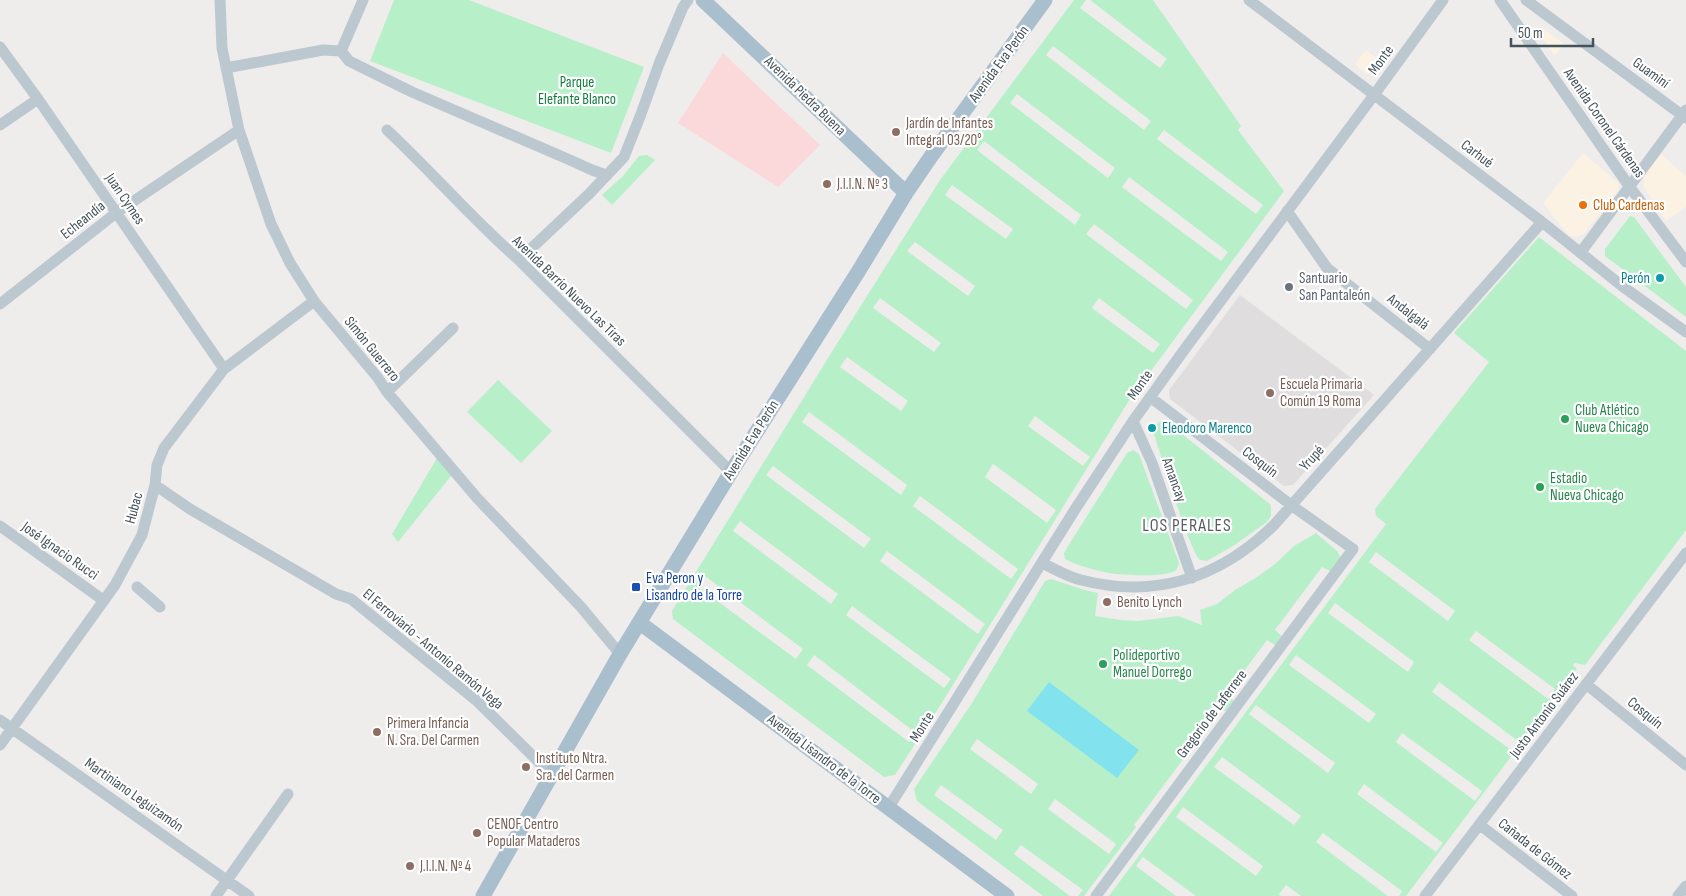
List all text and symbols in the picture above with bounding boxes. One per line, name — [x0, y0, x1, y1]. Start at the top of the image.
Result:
scale bar — [1511, 15, 1594, 47]
street label: Avenida Eva Perón — [964, 22, 1033, 107]
text: 50 m — [1518, 24, 1543, 43]
street label: Monte — [1364, 41, 1398, 79]
street label: Avenida Piedra Buena — [759, 52, 850, 140]
street label: Guaminí — [1629, 53, 1673, 93]
street label: Avenida Coronel Cárdenas — [1558, 64, 1649, 182]
park label: Parque Elefante Blanco — [538, 73, 616, 109]
place label: Jardín de Infantes Integral 03/20° — [905, 114, 993, 150]
marker: Jardín de Infantes Integral 03/20° — [890, 126, 902, 138]
street label: Carhué — [1457, 136, 1497, 172]
street label: Juan Cymes — [100, 169, 149, 228]
place label: J.I.I.N. Nº 3 — [836, 175, 888, 194]
marker: J.I.I.N. Nº 3 — [821, 178, 833, 190]
place label: Club Cardenas — [1593, 196, 1665, 215]
street label: Echeandía — [57, 197, 109, 243]
marker: Club Cardenas — [1577, 199, 1589, 211]
street label: Avenida Barrio Nuevo Las Tiras — [507, 231, 630, 350]
place label: Santuario San Pantaleón — [1299, 269, 1370, 305]
place label: Perón — [1621, 269, 1650, 288]
marker: Perón — [1654, 272, 1666, 284]
marker: Santuario San Pantaleón — [1283, 281, 1295, 293]
street label: Andalgalá — [1382, 289, 1433, 334]
street label: Simón Guerrero — [340, 313, 404, 385]
street label: Monte — [1123, 366, 1157, 404]
place label: Escuela Primaria Común 19 Roma — [1280, 375, 1363, 411]
marker: Escuela Primaria Común 19 Roma — [1264, 387, 1276, 399]
street label: Avenida Eva Perón — [718, 397, 783, 484]
place label: Club Atlético Nueva Chicago — [1575, 401, 1649, 437]
marker: Club Atlético Nueva Chicago — [1559, 413, 1571, 425]
place label: Eleodoro Marenco — [1162, 419, 1252, 438]
marker: Eleodoro Marenco — [1146, 422, 1158, 434]
street label: Yrupé — [1295, 441, 1329, 475]
street label: Cosquín — [1238, 442, 1282, 482]
street label: Amancay — [1157, 454, 1191, 505]
place label: Estadio Nueva Chicago — [1550, 469, 1624, 505]
marker: Estadio Nueva Chicago — [1534, 481, 1546, 493]
street label: Hubac — [121, 490, 147, 526]
district label: LOS PERALES — [1142, 515, 1232, 536]
street label: José Ignacio Rucci — [17, 517, 102, 585]
place label: Eva Peron y Lisandro de la Torre — [646, 569, 742, 605]
marker: Eva Peron y Lisandro de la Torre — [630, 581, 642, 593]
street label: El Ferroviario - Antonio Ramón Vega — [359, 584, 507, 714]
place label: Benito Lynch — [1117, 593, 1182, 612]
marker: Benito Lynch — [1101, 596, 1113, 608]
place label: Polideportivo Manuel Dorrego — [1113, 646, 1192, 682]
marker: Polideportivo Manuel Dorrego — [1097, 658, 1109, 670]
street label: Gregorio de Laferrere — [1173, 666, 1251, 762]
street label: Justo Antonio Suárez — [1505, 667, 1583, 763]
street label: Cosquín — [1623, 693, 1667, 733]
street label: Monte — [905, 708, 939, 746]
street label: Avenida Lisandro de la Torre — [762, 709, 885, 808]
place label: Primera Infancia N. Sra. Del Carmen — [387, 714, 479, 750]
marker: Primera Infancia N. Sra. Del Carmen — [371, 726, 383, 738]
place label: Instituto Ntra. Sra. del Carmen — [536, 749, 614, 785]
street label: Martiniano Leguizamón — [81, 754, 187, 836]
marker: Instituto Ntra. Sra. del Carmen — [520, 761, 532, 773]
street label: Cañada de Gómez — [1494, 814, 1576, 884]
place label: CENOF Centro Popular Mataderos — [487, 815, 580, 851]
marker: CENOF Centro Popular Mataderos — [471, 827, 483, 839]
place label: J.I.I.N. Nº 4 — [419, 857, 471, 876]
marker: J.I.I.N. Nº 4 — [404, 860, 416, 872]

